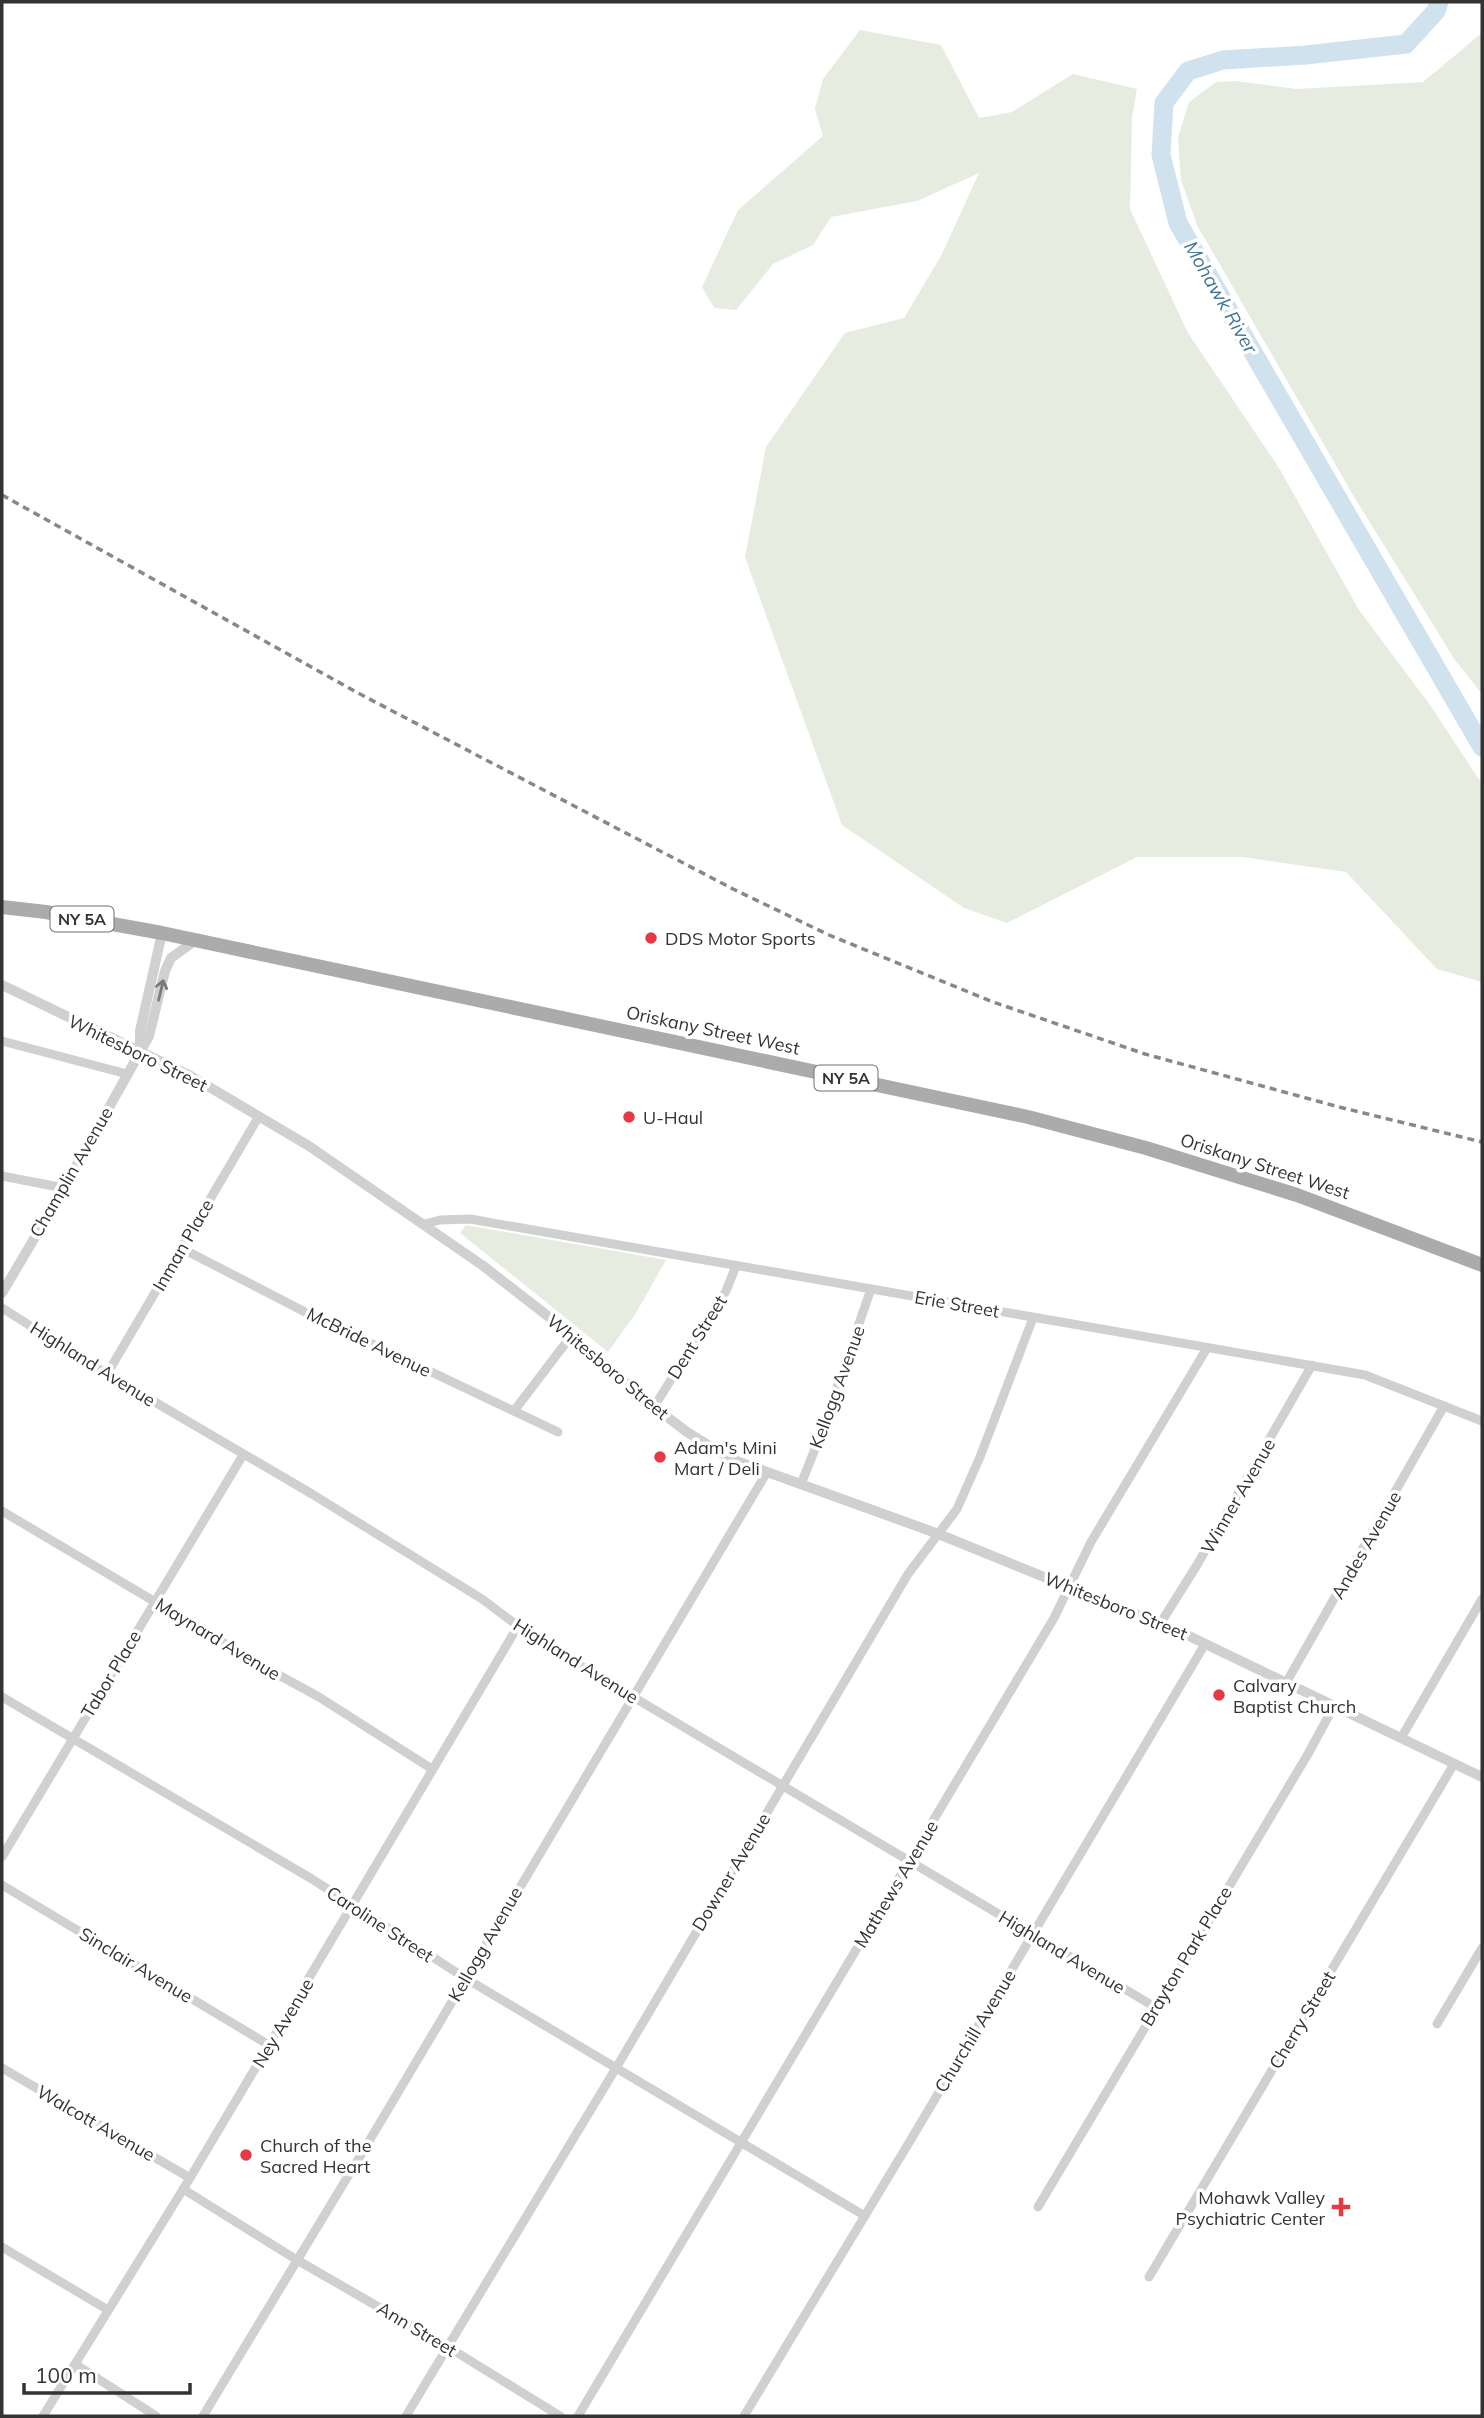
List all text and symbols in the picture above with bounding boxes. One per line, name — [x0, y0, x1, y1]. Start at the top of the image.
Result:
water label: Mohawk River — [1179, 237, 1263, 358]
road number: NY 5A — [50, 906, 114, 931]
place label: DDS Motor Sports — [665, 927, 816, 950]
marker: DDS Motor Sports — [643, 930, 659, 946]
one-way arrow — [155, 979, 168, 1002]
street label: Oriskany Street West — [624, 1000, 802, 1060]
street label: Whitesboro Street — [65, 1009, 211, 1097]
road number: NY 5A — [814, 1066, 878, 1090]
street label: Champlin Avenue — [24, 1103, 118, 1241]
place label: U-Haul — [643, 1106, 703, 1129]
marker: U-Haul — [621, 1109, 637, 1125]
street label: Oriskany Street West — [1177, 1128, 1353, 1204]
street label: Inman Place — [147, 1195, 219, 1295]
street label: Erie Street — [913, 1285, 1001, 1323]
street label: Dent Street — [662, 1291, 732, 1383]
street label: McBride Avenue — [303, 1302, 435, 1382]
street label: Whitesboro Street — [542, 1309, 674, 1425]
street label: Highland Avenue — [26, 1316, 160, 1412]
street label: Kellogg Avenue — [804, 1322, 870, 1452]
street label: Winner Avenue — [1196, 1434, 1280, 1558]
place label: Adam's Mini Mart / Deli — [674, 1436, 777, 1480]
marker: Adam's Mini Mart / Deli — [652, 1449, 668, 1465]
street label: Andes Avenue — [1326, 1487, 1406, 1603]
street label: Whitesboro Street — [1041, 1567, 1191, 1645]
street label: Maynard Avenue — [151, 1593, 285, 1685]
street label: Highland Avenue — [509, 1613, 643, 1709]
street label: Tabor Place — [76, 1626, 146, 1722]
place label: Calvary Baptist Church — [1233, 1674, 1356, 1718]
marker: Calvary Baptist Church — [1211, 1687, 1227, 1703]
street label: Downer Avenue — [687, 1809, 775, 1935]
street label: Mathews Avenue — [849, 1816, 943, 1952]
street label: Caroline Street — [322, 1881, 438, 1967]
street label: Kellogg Avenue — [443, 1882, 527, 2006]
street label: Brayton Park Place — [1135, 1882, 1237, 2030]
street label: Highland Avenue — [995, 1905, 1129, 1999]
street label: Sinclair Avenue — [75, 1922, 197, 2008]
street label: Churchill Avenue — [929, 1965, 1021, 2097]
street label: Cherry Street — [1264, 1967, 1340, 2073]
street label: Ney Avenue — [247, 1974, 319, 2072]
street label: Walcott Avenue — [33, 2080, 159, 2166]
place label: Church of the Sacred Heart — [260, 2134, 371, 2178]
marker: Church of the Sacred Heart — [238, 2147, 254, 2163]
place label: Mohawk Valley Psychiatric Center — [1176, 2186, 1325, 2230]
marker: Mohawk Valley Psychiatric Center — [1331, 2197, 1351, 2217]
street label: Ann Street — [373, 2296, 461, 2362]
scale bar — [24, 2352, 191, 2396]
text: 100 m — [35, 2362, 97, 2388]

